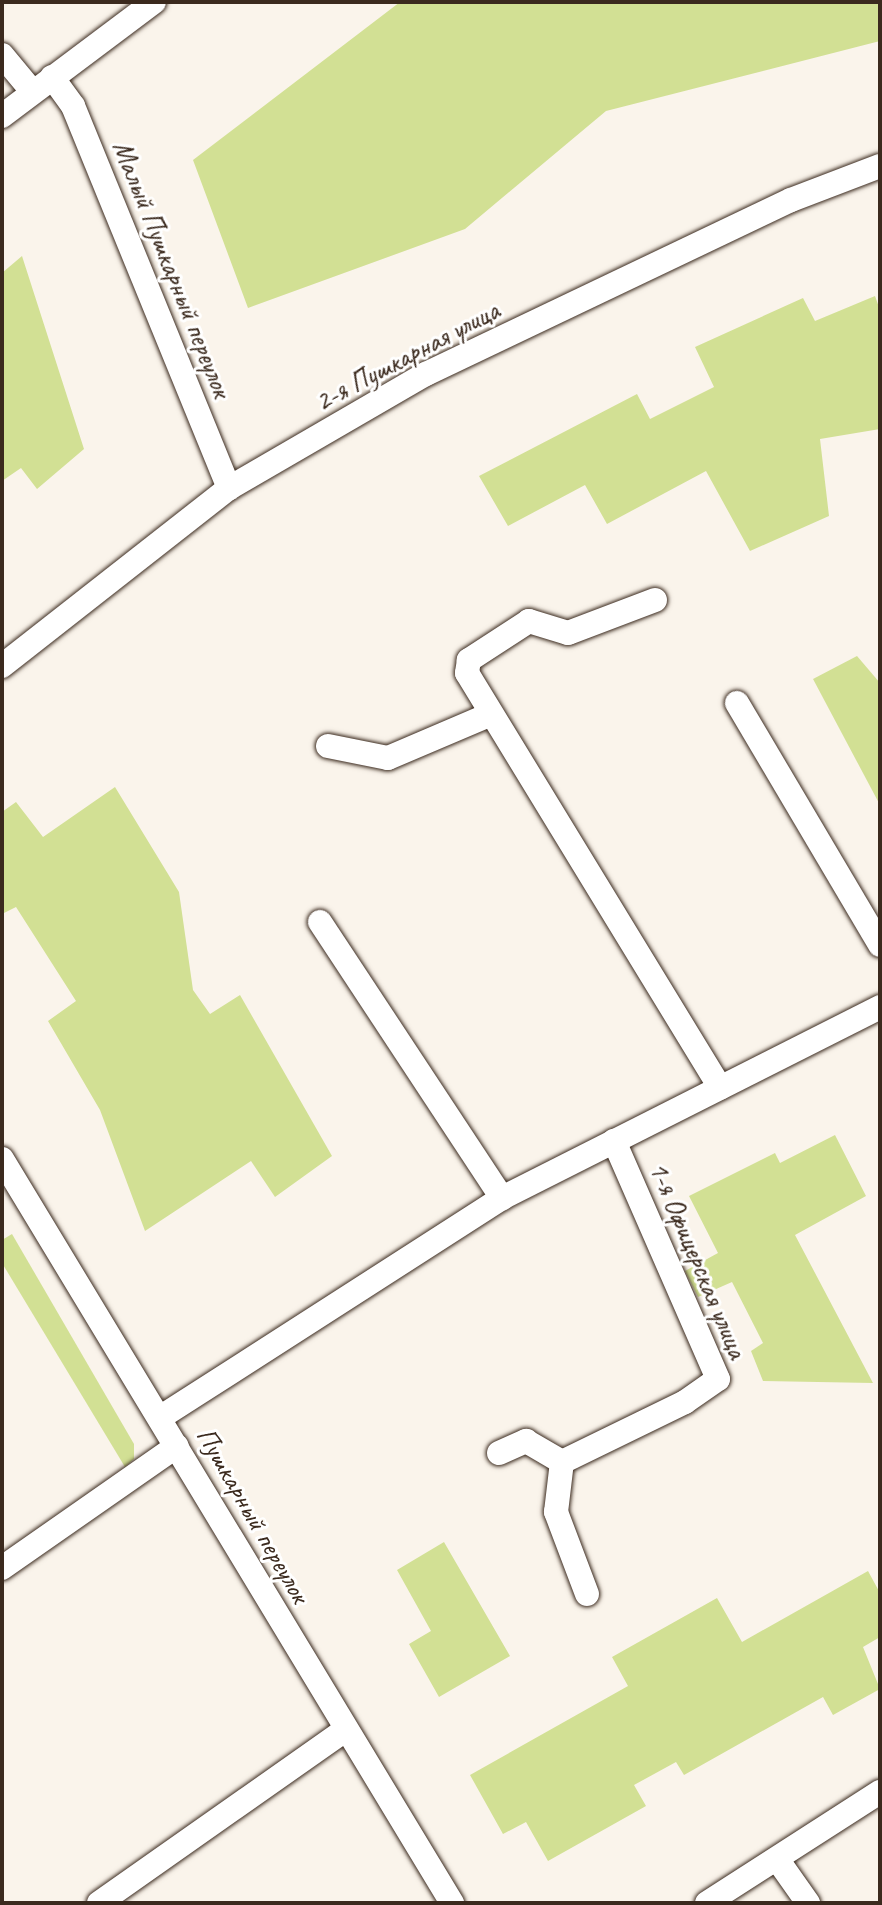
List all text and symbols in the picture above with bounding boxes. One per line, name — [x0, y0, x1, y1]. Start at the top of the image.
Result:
street label: Малый Пушкарный переулок — [105, 136, 239, 402]
street label: 2-я Пушкарная улица — [308, 292, 506, 420]
street label: 1-я Офицерская улица — [641, 1156, 755, 1364]
street label: Пушкарный переулок — [189, 1421, 317, 1609]

